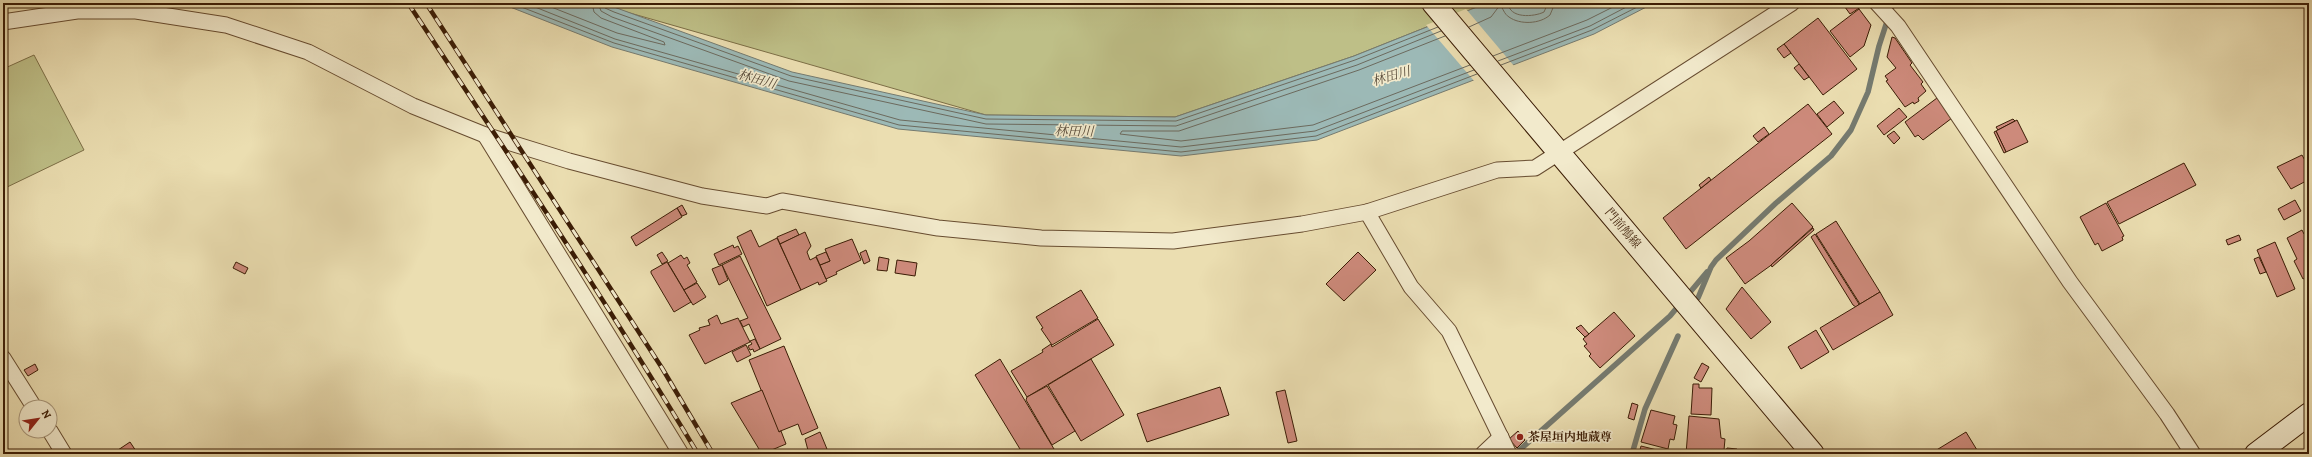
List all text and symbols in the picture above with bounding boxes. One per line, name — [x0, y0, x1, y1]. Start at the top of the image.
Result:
water label: 林田川 — [1370, 62, 1414, 90]
water label: 林田川 — [736, 65, 780, 93]
water label: 林田川 — [1054, 122, 1096, 140]
street label: 門前鵤線 — [1601, 204, 1645, 252]
north arrow — [18, 399, 58, 439]
text: N — [38, 407, 55, 421]
place label: 茶屋垣内地蔵尊 — [1528, 429, 1612, 445]
marker: 茶屋垣内地蔵尊 — [1515, 432, 1525, 442]

